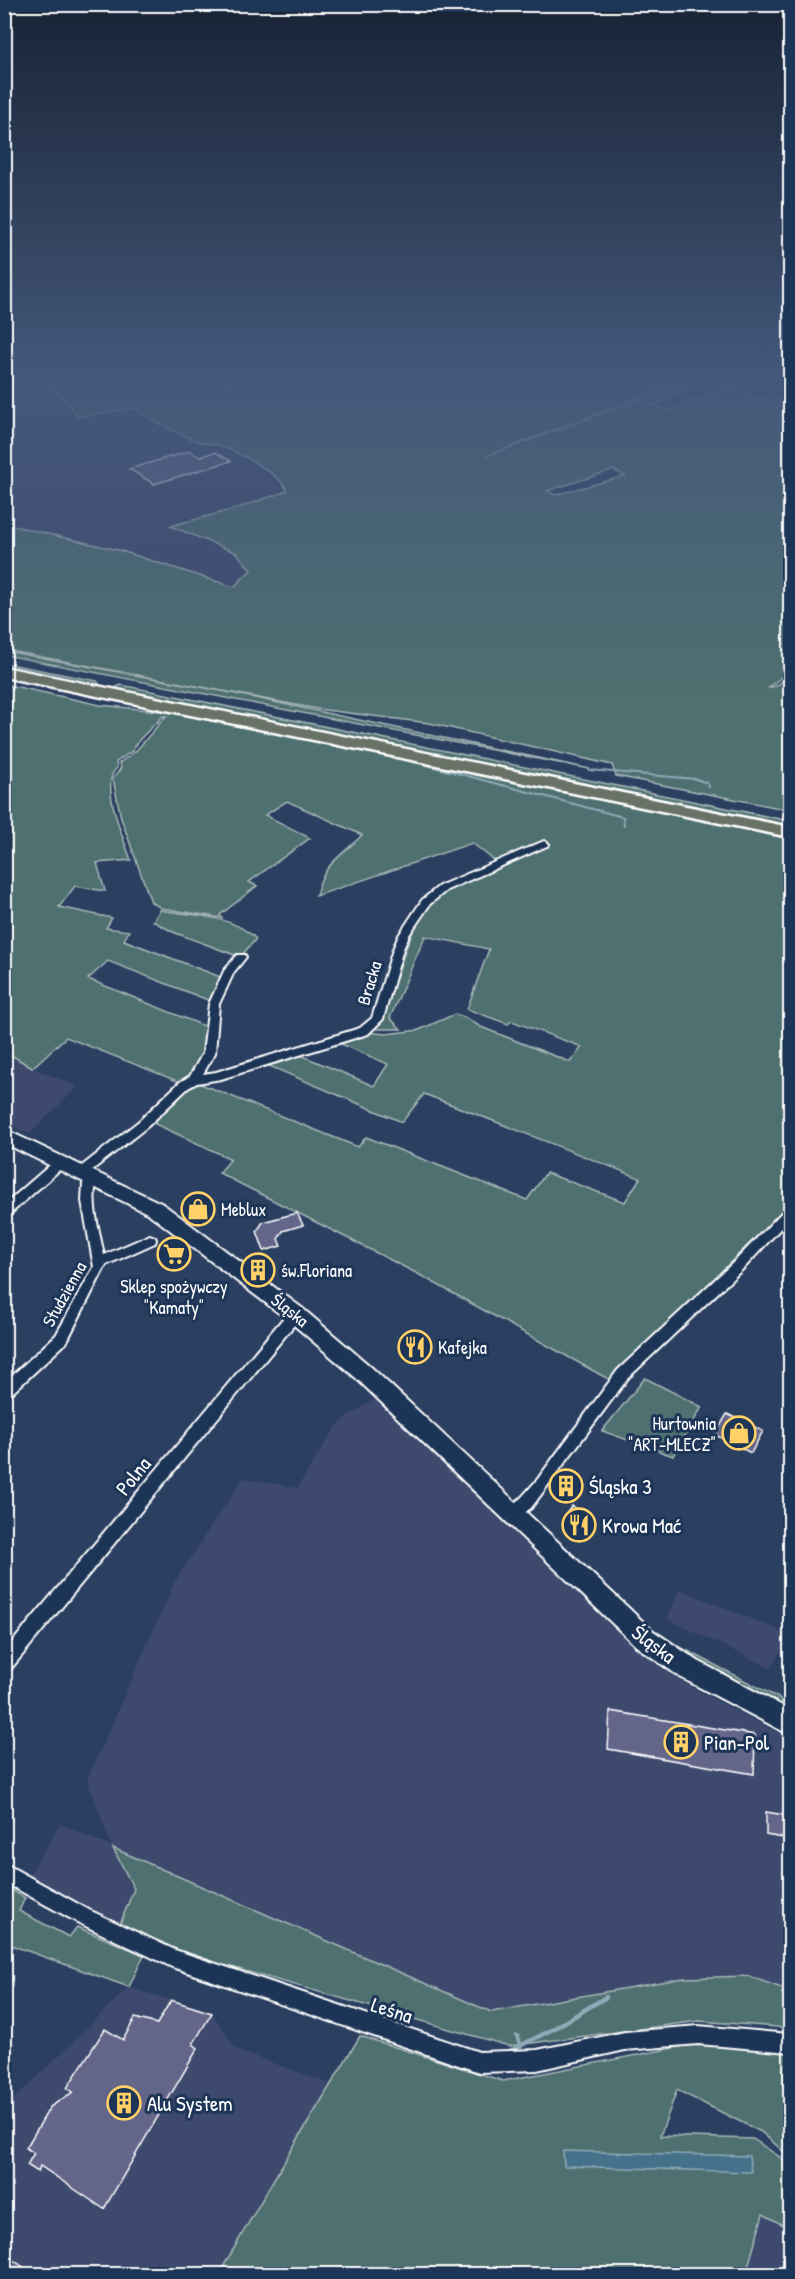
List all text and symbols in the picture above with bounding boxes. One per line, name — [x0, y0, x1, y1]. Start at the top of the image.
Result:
street label: Bracka — [351, 958, 387, 1008]
shop icon: Meblux — [180, 1191, 216, 1227]
place label: Meblux — [221, 1197, 266, 1222]
supermarket icon: Sklep spożywczy "Kamaty" — [156, 1236, 192, 1272]
building icon: św.Floriana — [240, 1252, 276, 1288]
street label: Studzienna — [36, 1257, 92, 1331]
place label: św.Floriana — [281, 1258, 352, 1283]
place label: Sklep spożywczy "Kamaty" — [120, 1274, 228, 1320]
street label: Śląska — [266, 1287, 314, 1333]
restaurant icon: Kafejka — [397, 1329, 433, 1365]
place label: Kafejka — [438, 1335, 487, 1360]
place label: Hurtownia "ART-MLECZ" — [628, 1411, 716, 1457]
shop icon: Hurtownia "ART-MLECZ" — [721, 1415, 757, 1451]
street label: Polna — [109, 1451, 157, 1501]
building icon: Śląska 3 — [548, 1468, 584, 1504]
place label: Śląska 3 — [589, 1472, 652, 1501]
restaurant icon: Krowa Mać — [561, 1507, 597, 1543]
place label: Krowa Mać — [602, 1511, 682, 1540]
street label: Śląska — [626, 1618, 682, 1670]
building icon: Pian-Pol — [663, 1724, 699, 1760]
place label: Pian-Pol — [704, 1728, 770, 1757]
street label: Leśna — [368, 1990, 416, 2030]
building icon: Alu System — [106, 2085, 142, 2121]
place label: Alu System — [147, 2089, 233, 2118]

